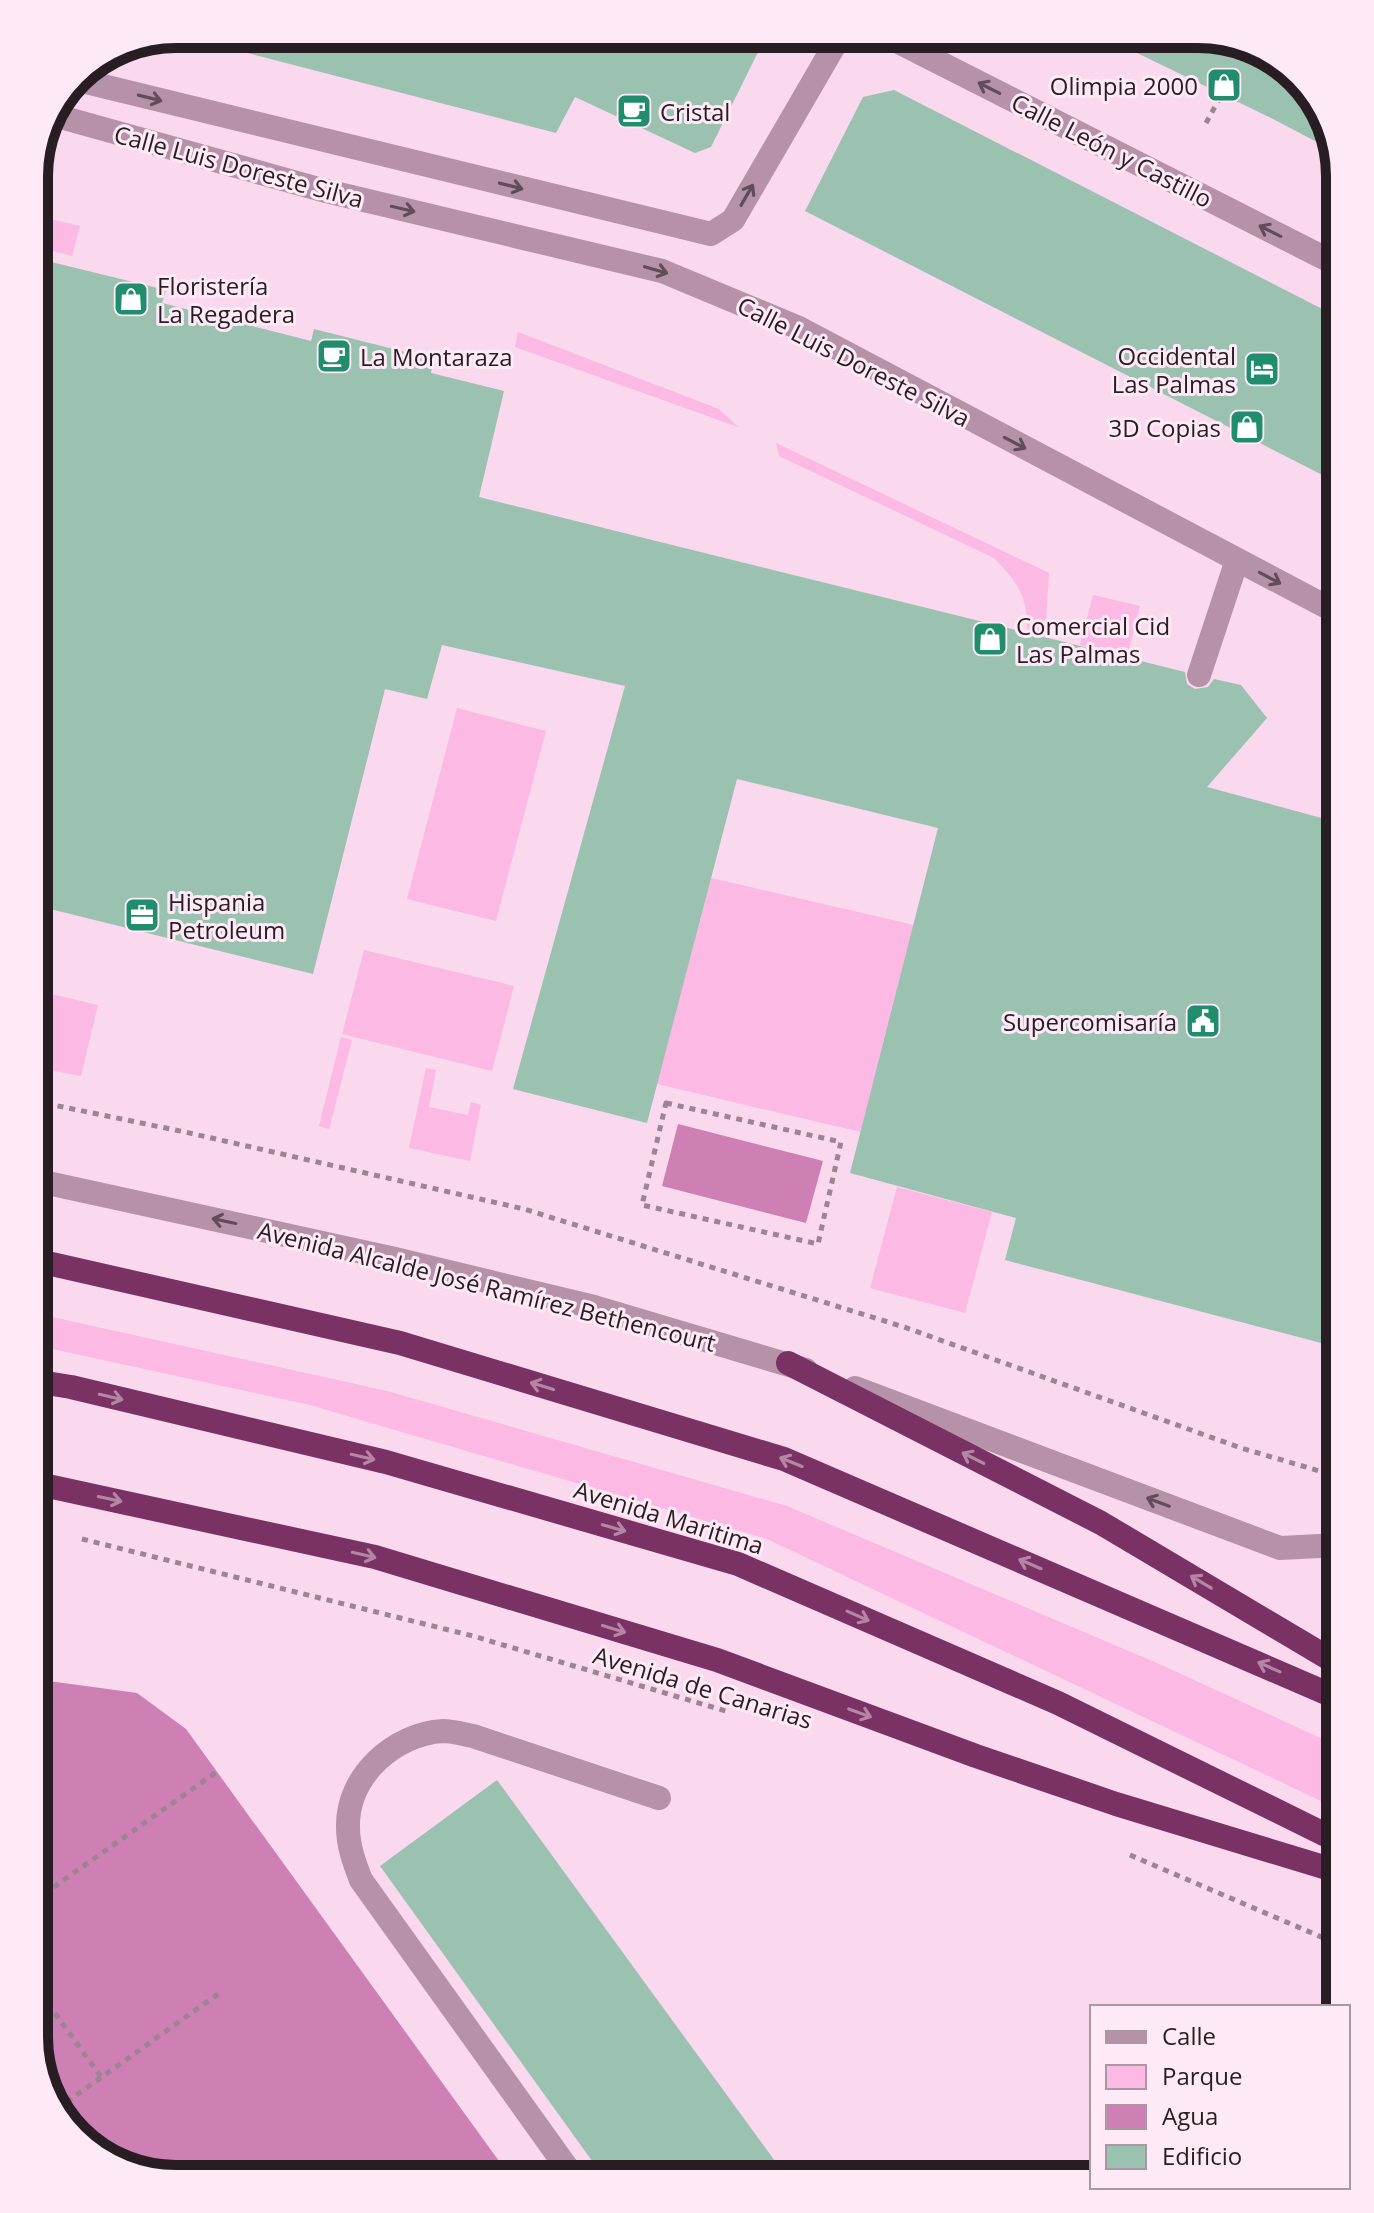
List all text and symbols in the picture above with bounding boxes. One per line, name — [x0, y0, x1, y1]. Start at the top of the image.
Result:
shop icon: Olimpia 2000 — [1205, 66, 1243, 104]
place label: Olimpia 2000 — [1050, 69, 1198, 102]
one-way arrow — [977, 80, 1001, 95]
street label: Calle León y Castillo — [1006, 85, 1218, 215]
one-way arrow — [136, 91, 162, 106]
cafe icon: Cristal — [615, 92, 653, 130]
place label: Cristal — [660, 95, 730, 128]
street label: Calle Luis Doreste Silva — [111, 117, 367, 215]
one-way arrow — [498, 179, 524, 194]
one-way arrow — [739, 184, 755, 207]
one-way arrow — [390, 203, 415, 218]
one-way arrow — [1259, 223, 1283, 238]
one-way arrow — [642, 263, 668, 278]
place label: Floristería La Regadera — [157, 269, 295, 330]
shop icon: Floristería La Regadera — [112, 280, 150, 318]
street label: Calle Luis Doreste Silva — [732, 288, 976, 434]
cafe icon: La Montaraza — [315, 337, 353, 375]
place label: Occidental Las Palmas — [1112, 339, 1236, 400]
place label: La Montaraza — [360, 340, 512, 373]
hotel icon: Occidental Las Palmas — [1243, 350, 1281, 388]
shop icon: 3D Copias — [1228, 408, 1266, 446]
place label: 3D Copias — [1109, 411, 1221, 444]
one-way arrow — [1003, 436, 1027, 452]
one-way arrow — [1258, 570, 1282, 586]
place label: Comercial Cid Las Palmas — [1016, 609, 1170, 670]
shop icon: Comercial Cid Las Palmas — [971, 620, 1009, 658]
place label: Hispania Petroleum — [168, 885, 285, 946]
office icon: Hispania Petroleum — [123, 896, 161, 934]
public building icon: Supercomisaría — [1184, 1002, 1222, 1040]
place label: Supercomisaría — [1003, 1005, 1177, 1038]
one-way arrow — [212, 1213, 237, 1228]
street label: Avenida Alcalde José Ramírez Bethencourt — [255, 1213, 719, 1359]
one-way arrow — [530, 1378, 556, 1393]
one-way arrow — [97, 1390, 123, 1405]
one-way arrow — [961, 1449, 985, 1465]
one-way arrow — [350, 1450, 376, 1465]
one-way arrow — [779, 1454, 804, 1468]
street label: Avenida Maritima — [570, 1472, 768, 1562]
one-way arrow — [97, 1492, 123, 1507]
one-way arrow — [1146, 1494, 1171, 1508]
one-way arrow — [600, 1521, 626, 1536]
one-way arrow — [351, 1548, 377, 1563]
one-way arrow — [1018, 1555, 1043, 1570]
one-way arrow — [1190, 1574, 1213, 1590]
one-way arrow — [845, 1609, 869, 1624]
one-way arrow — [600, 1622, 626, 1637]
street label: Avenida de Canarias — [590, 1638, 816, 1736]
one-way arrow — [1257, 1659, 1281, 1674]
one-way arrow — [847, 1706, 872, 1721]
legend — [1090, 2005, 1350, 2189]
text: Calle — [1162, 2019, 1216, 2052]
text: Parque — [1162, 2059, 1242, 2092]
text: Agua — [1162, 2099, 1218, 2132]
text: Edificio — [1162, 2139, 1242, 2172]

